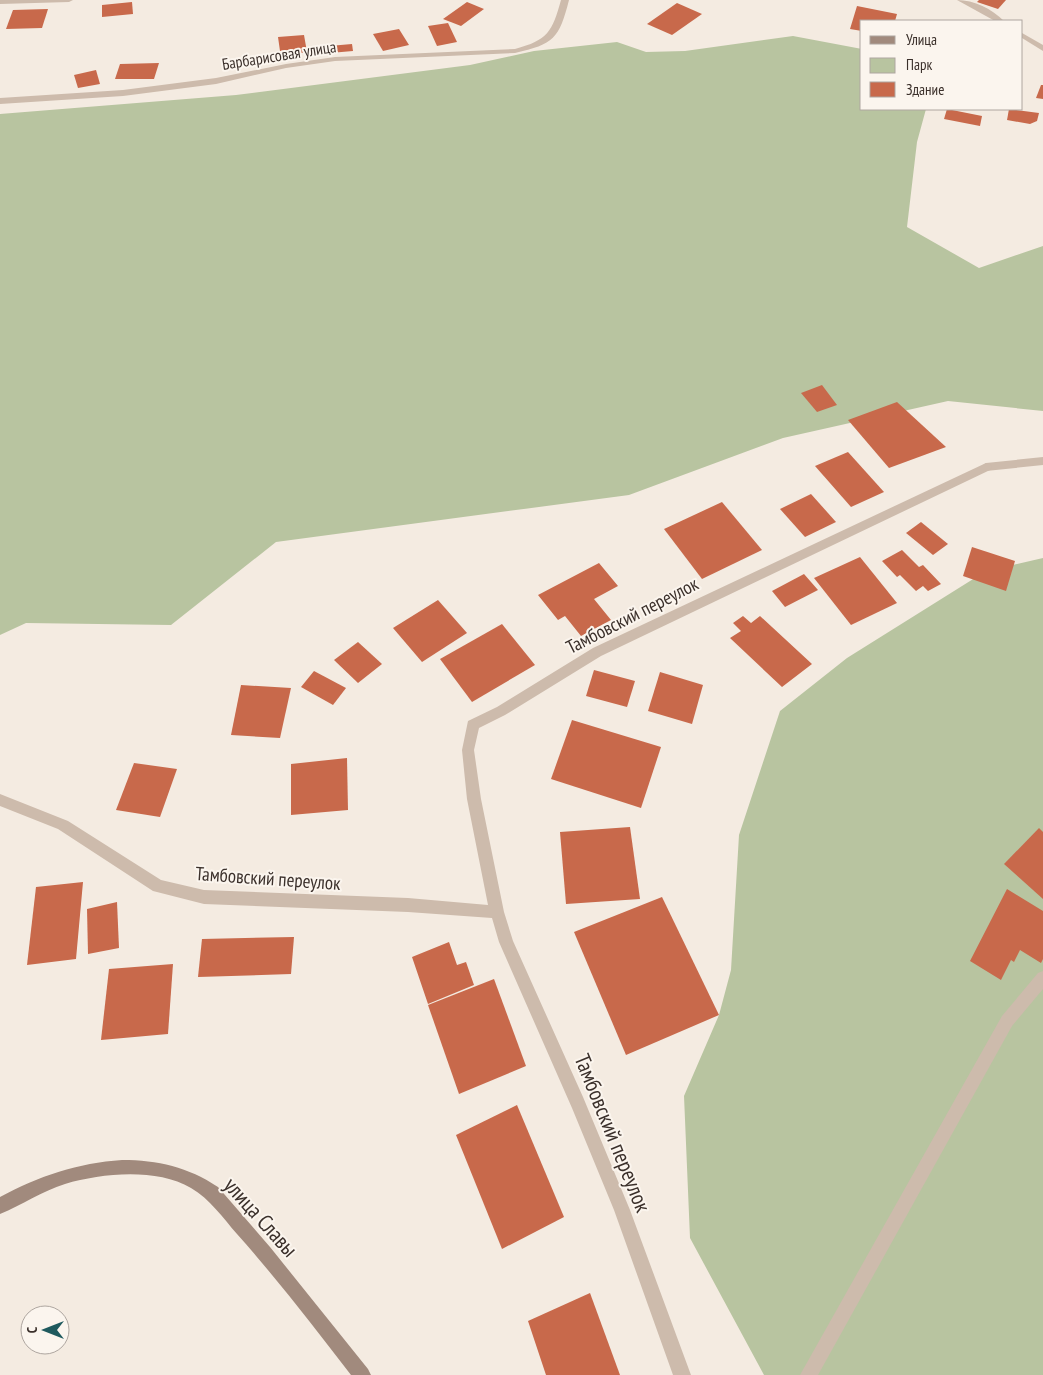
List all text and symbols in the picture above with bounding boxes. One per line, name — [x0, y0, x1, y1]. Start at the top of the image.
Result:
legend — [860, 20, 1023, 110]
text: Улица — [906, 30, 937, 49]
street label: Барбарисовая улица — [221, 36, 337, 74]
text: Парк — [906, 55, 932, 74]
text: Здание — [906, 80, 944, 99]
street label: Тамбовский переулок — [562, 571, 703, 659]
street label: Тамбовский переулок — [195, 861, 342, 895]
street label: Тамбовский переулок — [569, 1050, 658, 1217]
street label: улица Славы — [218, 1171, 304, 1263]
north arrow — [20, 1305, 70, 1355]
text: С — [23, 1326, 41, 1333]

